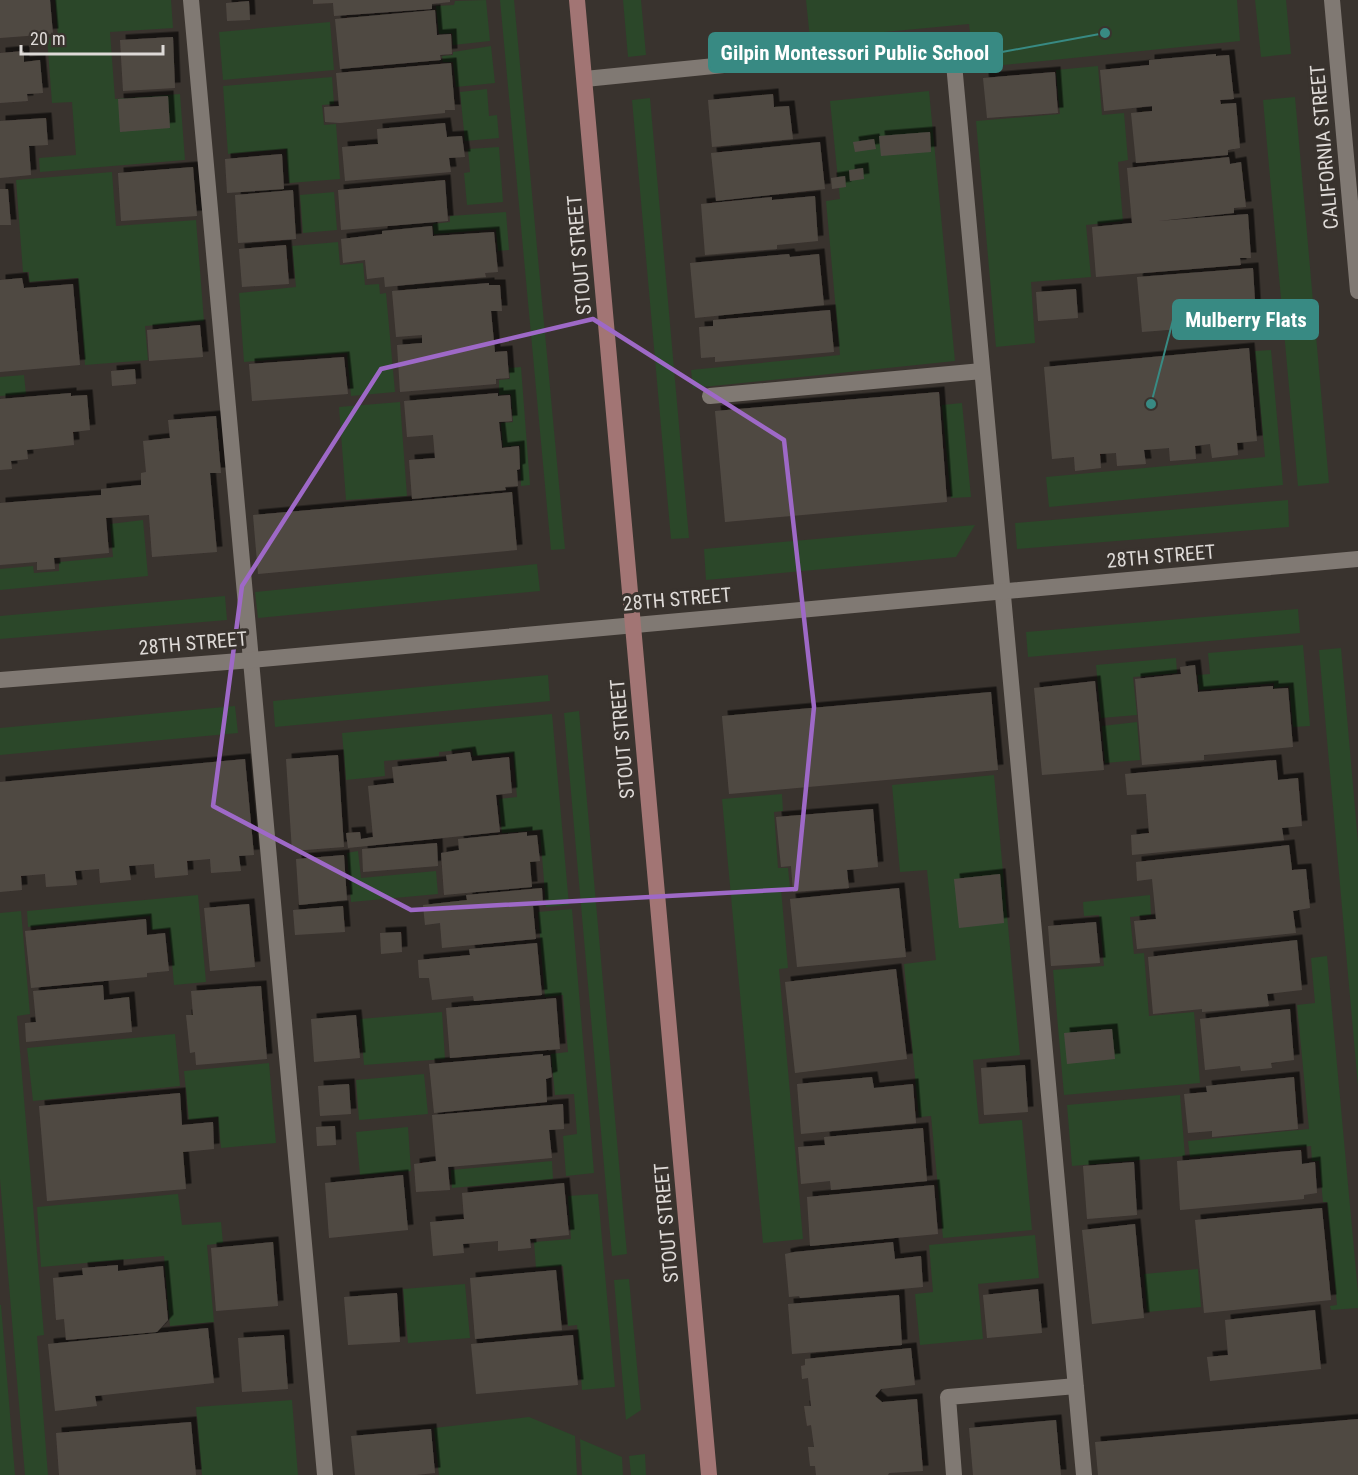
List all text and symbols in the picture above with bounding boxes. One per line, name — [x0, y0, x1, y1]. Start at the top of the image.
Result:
scale bar — [21, 18, 164, 56]
text: 20 m — [30, 28, 65, 49]
callout: Gilpin Montessori Public School — [709, 33, 1002, 72]
text: Gilpin Montessori Public School — [721, 41, 989, 65]
street label: CALIFORNIA STREET — [1305, 64, 1343, 230]
street label: STOUT STREET — [562, 194, 596, 316]
callout: Mulberry Flats — [1173, 300, 1318, 339]
text: Mulberry Flats — [1185, 308, 1307, 332]
street label: 28TH STREET — [1106, 539, 1216, 573]
street label: 28TH STREET — [622, 582, 732, 616]
street label: 28TH STREET — [138, 626, 248, 660]
street label: STOUT STREET — [605, 678, 639, 800]
street label: STOUT STREET — [649, 1162, 683, 1284]

